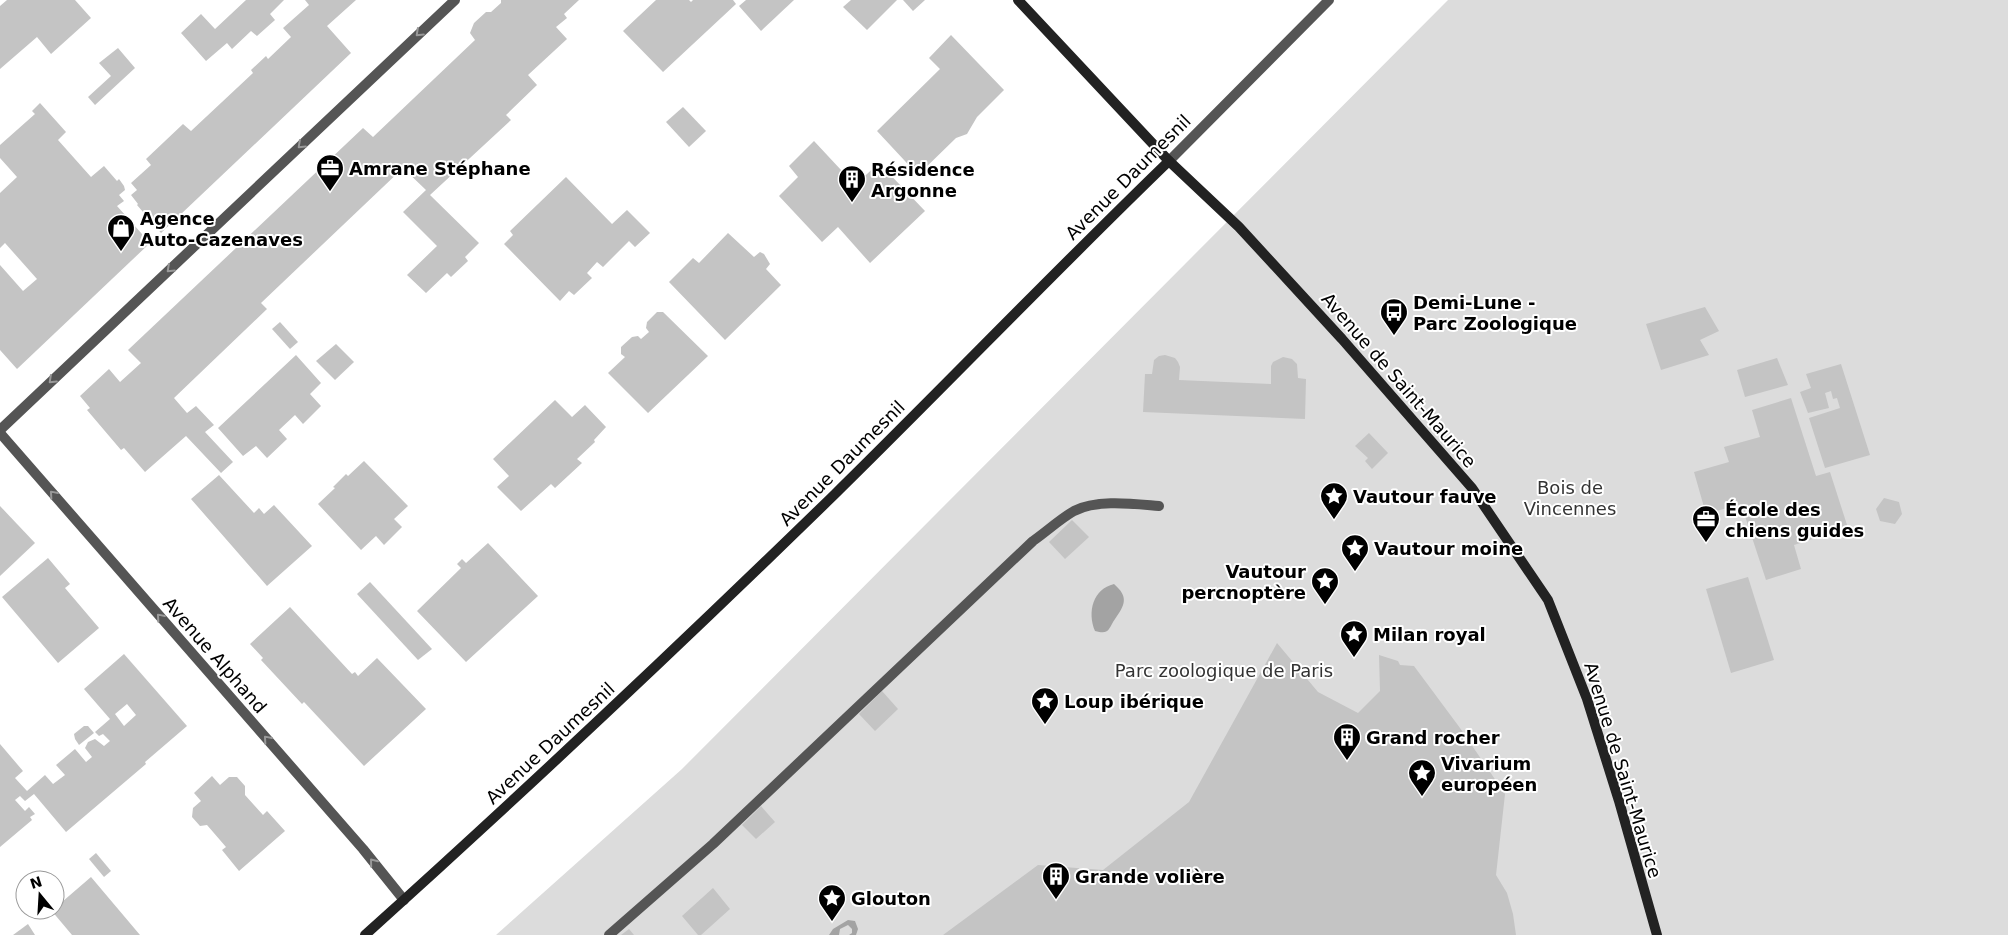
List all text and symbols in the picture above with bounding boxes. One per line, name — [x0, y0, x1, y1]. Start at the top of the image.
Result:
one-way arrow — [416, 27, 425, 36]
street label: Avenue Daumesnil — [1061, 110, 1195, 244]
one-way arrow — [298, 139, 307, 148]
office icon: Amrane Stéphane — [315, 153, 345, 192]
place label: Amrane Stéphane — [349, 158, 531, 179]
place label: Résidence Argonne — [871, 159, 975, 201]
building icon: Résidence Argonne — [837, 164, 867, 203]
place label: Agence Auto-Cazenaves — [140, 208, 303, 250]
shop icon: Agence Auto-Cazenaves — [106, 213, 136, 252]
one-way arrow — [167, 263, 176, 272]
street label: Avenue de Saint-Maurice — [1317, 288, 1481, 472]
place label: Demi-Lune - Parc Zoologique — [1413, 292, 1577, 334]
bus stop icon: Demi-Lune - Parc Zoologique — [1379, 297, 1409, 336]
one-way arrow — [49, 374, 58, 383]
street label: Avenue Daumesnil — [775, 396, 909, 530]
park label: Bois de Vincennes — [1524, 477, 1616, 519]
place icon: Vautour fauve — [1319, 481, 1349, 520]
place label: Vautour fauve — [1353, 486, 1497, 507]
one-way arrow — [51, 491, 59, 500]
place label: École des chiens guides — [1725, 499, 1864, 541]
office icon: École des chiens guides — [1691, 504, 1721, 543]
place icon: Vautour moine — [1340, 533, 1370, 572]
place label: Vautour moine — [1374, 538, 1523, 559]
place label: Vautour percnoptère — [1181, 561, 1306, 603]
place icon: Vautour percnoptère — [1310, 566, 1340, 605]
street label: Avenue Alphand — [159, 593, 271, 717]
one-way arrow — [157, 613, 166, 622]
place icon: Milan royal — [1339, 619, 1369, 658]
place label: Milan royal — [1373, 624, 1486, 645]
park label: Parc zoologique de Paris — [1115, 660, 1333, 681]
street label: Avenue de Saint-Maurice — [1580, 660, 1666, 880]
street label: Avenue Daumesnil — [481, 678, 619, 808]
place icon: Loup ibérique — [1030, 686, 1060, 725]
place label: Loup ibérique — [1064, 691, 1204, 712]
building icon: Grand rocher — [1332, 722, 1362, 761]
place label: Grand rocher — [1366, 727, 1500, 748]
one-way arrow — [264, 736, 273, 745]
place label: Vivarium européen — [1441, 753, 1537, 795]
place icon: Vivarium européen — [1407, 758, 1437, 797]
one-way arrow — [371, 859, 379, 868]
building icon: Grande volière — [1041, 861, 1071, 900]
place label: Grande volière — [1075, 866, 1225, 887]
north arrow — [15, 870, 65, 920]
text: N — [28, 873, 44, 892]
place icon: Glouton — [817, 883, 847, 922]
place label: Glouton — [851, 888, 931, 909]

